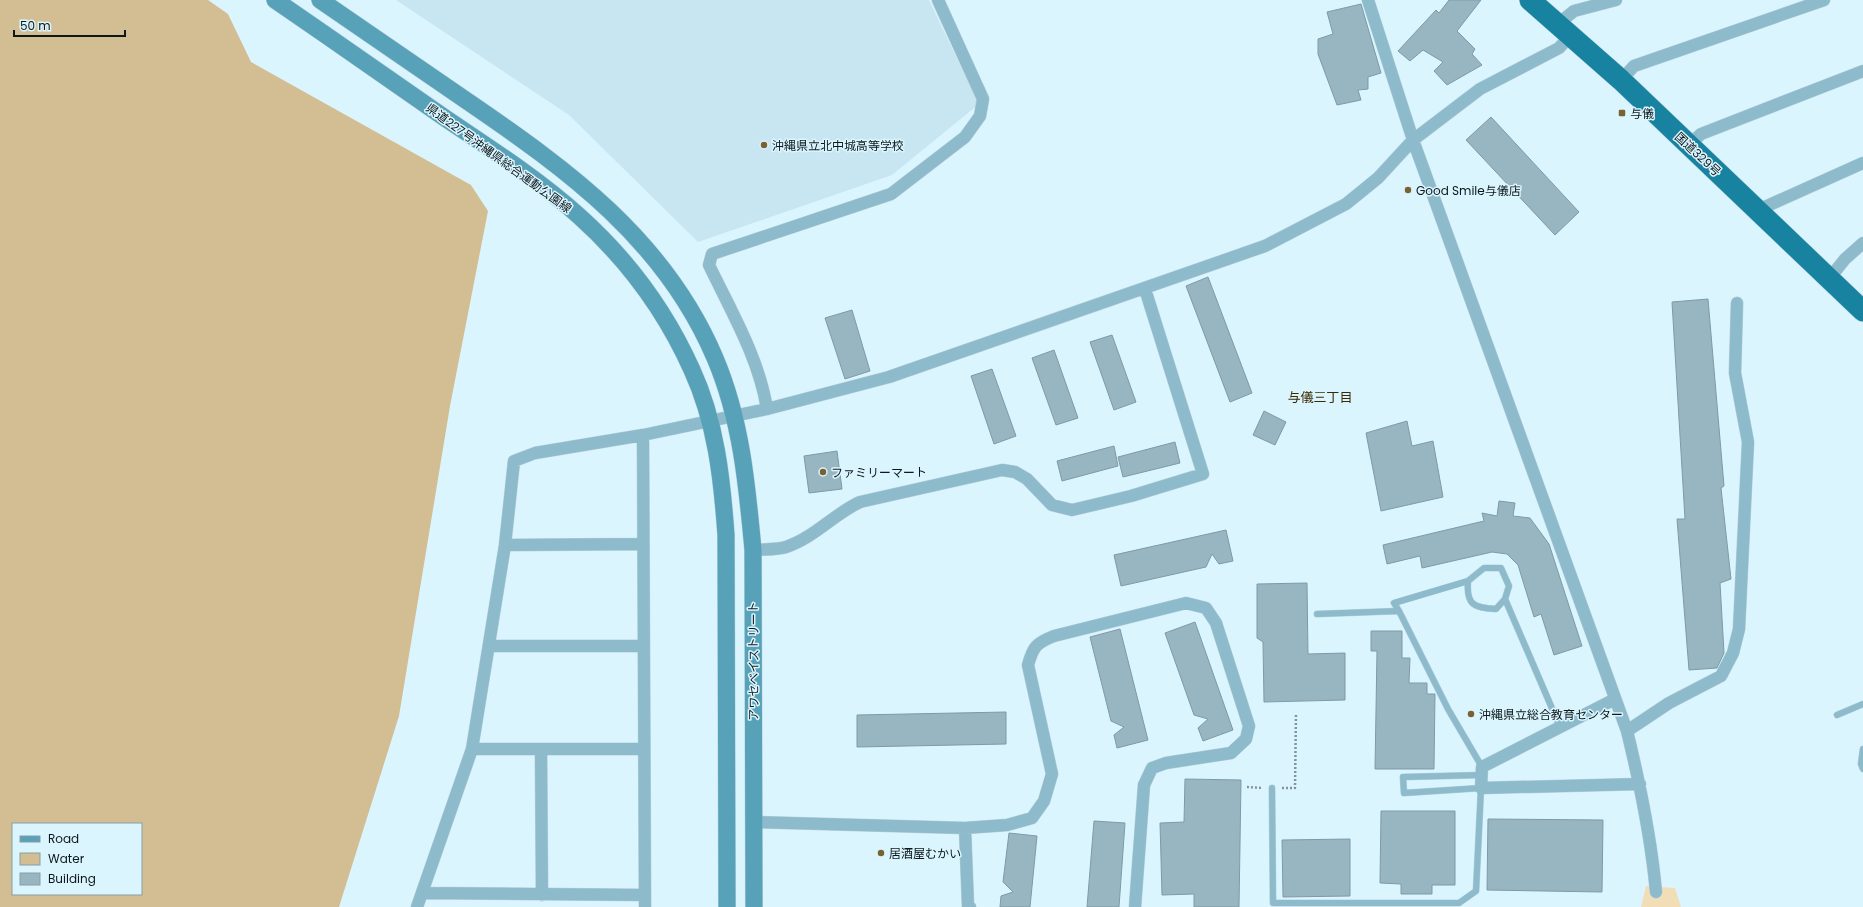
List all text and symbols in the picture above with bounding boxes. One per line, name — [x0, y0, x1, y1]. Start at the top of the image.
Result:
scale bar — [14, 12, 125, 38]
text: 50 m — [20, 17, 51, 34]
street label: 県道227号沖縄県総合運動公園線 — [423, 99, 575, 217]
place label: 与儀 — [1630, 105, 1654, 122]
marker: 与儀 — [1617, 108, 1627, 118]
street label: 国道329号 — [1671, 128, 1725, 180]
place label: 沖縄県立北中城高等学校 — [772, 137, 904, 154]
marker: 沖縄県立北中城高等学校 — [759, 140, 769, 150]
place label: Good Smile与儀店 — [1416, 182, 1521, 199]
marker: Good Smile与儀店 — [1403, 185, 1413, 195]
district label: 与儀三丁目 — [1287, 388, 1353, 407]
place label: ファミリーマート — [831, 464, 927, 481]
marker: ファミリーマート — [818, 467, 828, 477]
street label: アワセベイストリート — [745, 601, 762, 721]
place label: 沖縄県立総合教育センター — [1479, 706, 1623, 723]
marker: 沖縄県立総合教育センター — [1466, 709, 1476, 719]
legend — [12, 823, 142, 895]
text: Road — [48, 830, 79, 847]
place label: 居酒屋むかい — [889, 845, 961, 862]
marker: 居酒屋むかい — [876, 848, 886, 858]
text: Water — [48, 850, 85, 867]
text: Building — [48, 870, 96, 887]

